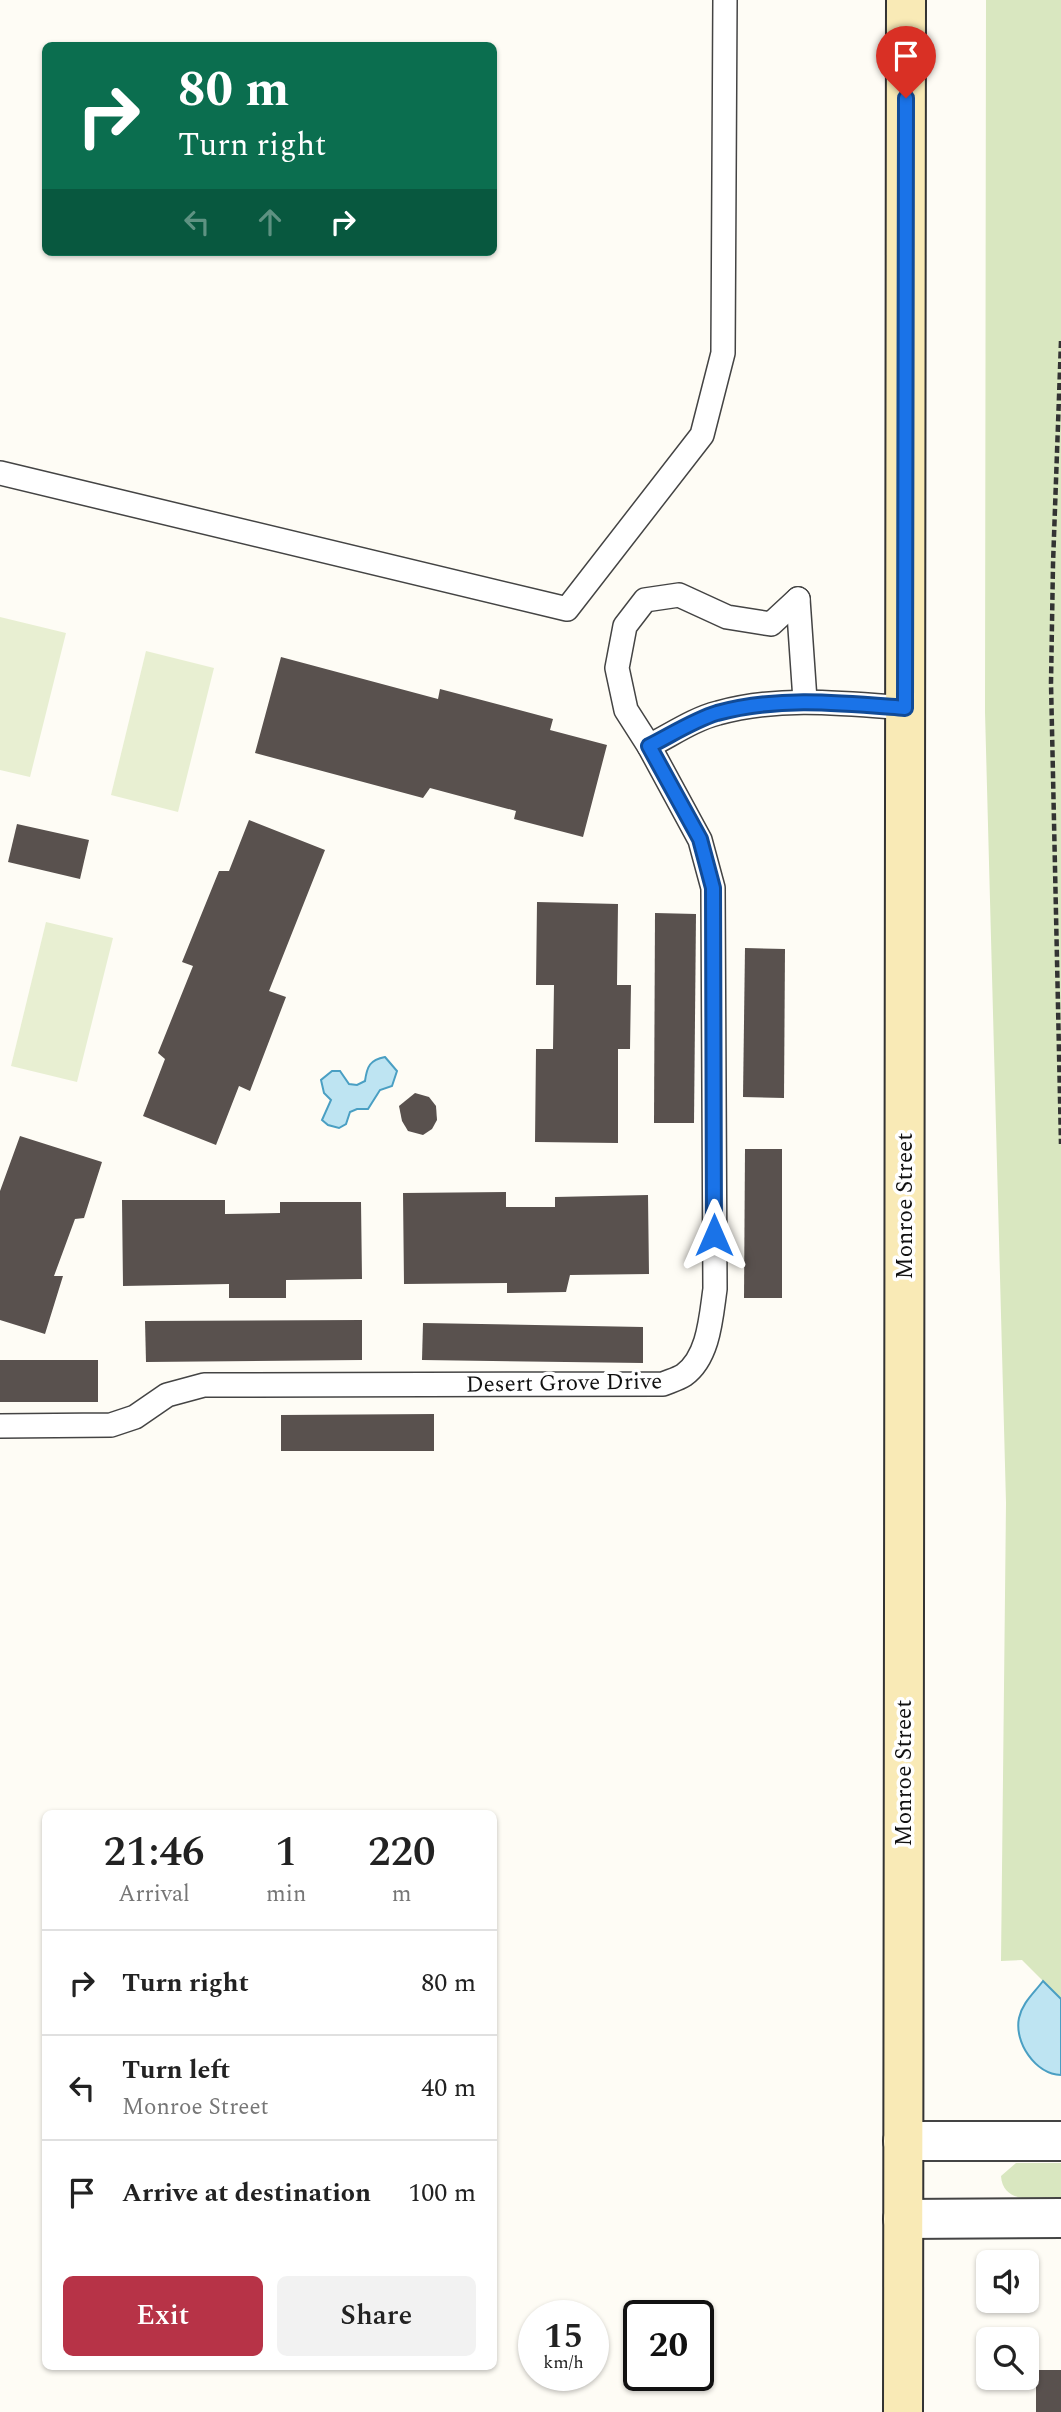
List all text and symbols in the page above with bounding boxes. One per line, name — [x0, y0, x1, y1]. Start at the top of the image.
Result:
pin — [876, 26, 936, 98]
icon: arrive — [887, 37, 925, 75]
text: 80 m — [178, 53, 289, 128]
icon: right — [63, 70, 154, 161]
text: Turn right — [178, 121, 326, 170]
icon: left — [178, 203, 216, 241]
icon: ahead — [251, 203, 289, 241]
icon: right — [324, 203, 362, 241]
street label: Monroe Street — [888, 1133, 923, 1279]
position arrow — [677, 1198, 751, 1272]
street label: Desert Grove Drive — [465, 1364, 663, 1403]
street label: Monroe Street — [887, 1700, 922, 1846]
text: 21:46 — [104, 1821, 205, 1884]
text: 1 — [275, 1821, 297, 1884]
text: 220 — [368, 1821, 435, 1884]
text: Arrival — [118, 1877, 190, 1912]
text: min — [266, 1877, 306, 1912]
text: m — [392, 1877, 412, 1912]
text: Turn right — [122, 1963, 249, 2003]
text: 80 m — [421, 1963, 476, 2003]
icon: right — [63, 1964, 101, 2002]
text: Turn left — [122, 2050, 230, 2090]
text: 40 m — [421, 2068, 476, 2108]
icon: left — [63, 2069, 101, 2107]
text: Monroe Street — [122, 2090, 269, 2125]
text: Arrive at destination — [122, 2173, 371, 2213]
text: 100 m — [408, 2173, 476, 2213]
icon: arrive — [63, 2174, 101, 2212]
map controls — [976, 2250, 1039, 2390]
button: sound — [976, 2250, 1039, 2313]
button: Exit — [63, 2276, 263, 2356]
button: Share — [277, 2276, 476, 2356]
speed limit sign: 20 — [623, 2300, 714, 2391]
text: 15 — [544, 2310, 583, 2363]
button: search — [976, 2327, 1039, 2390]
text: km/h — [543, 2349, 584, 2376]

